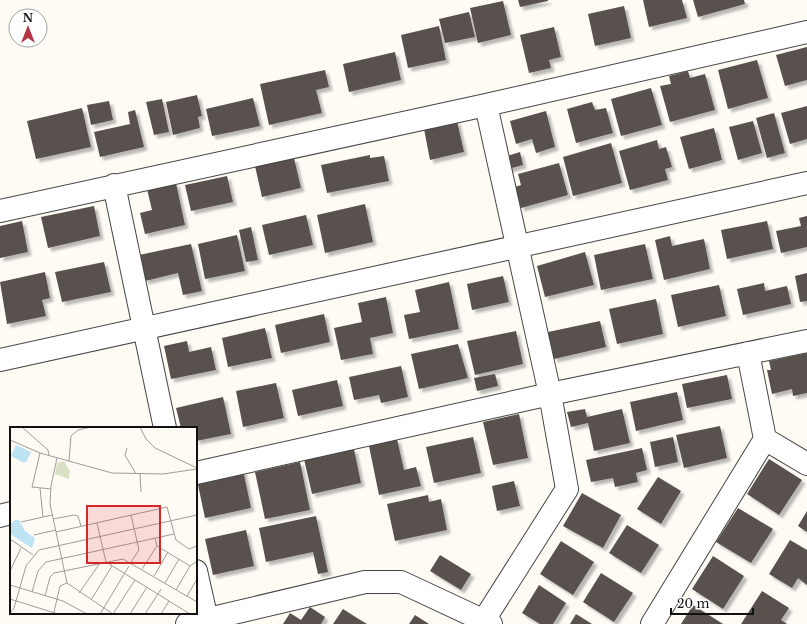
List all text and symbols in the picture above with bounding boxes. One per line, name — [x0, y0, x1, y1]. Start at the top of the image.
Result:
north arrow — [8, 8, 48, 48]
text: N — [23, 11, 34, 25]
inset map — [10, 427, 197, 614]
scale bar — [671, 590, 753, 616]
text: 20 m — [677, 596, 709, 611]

